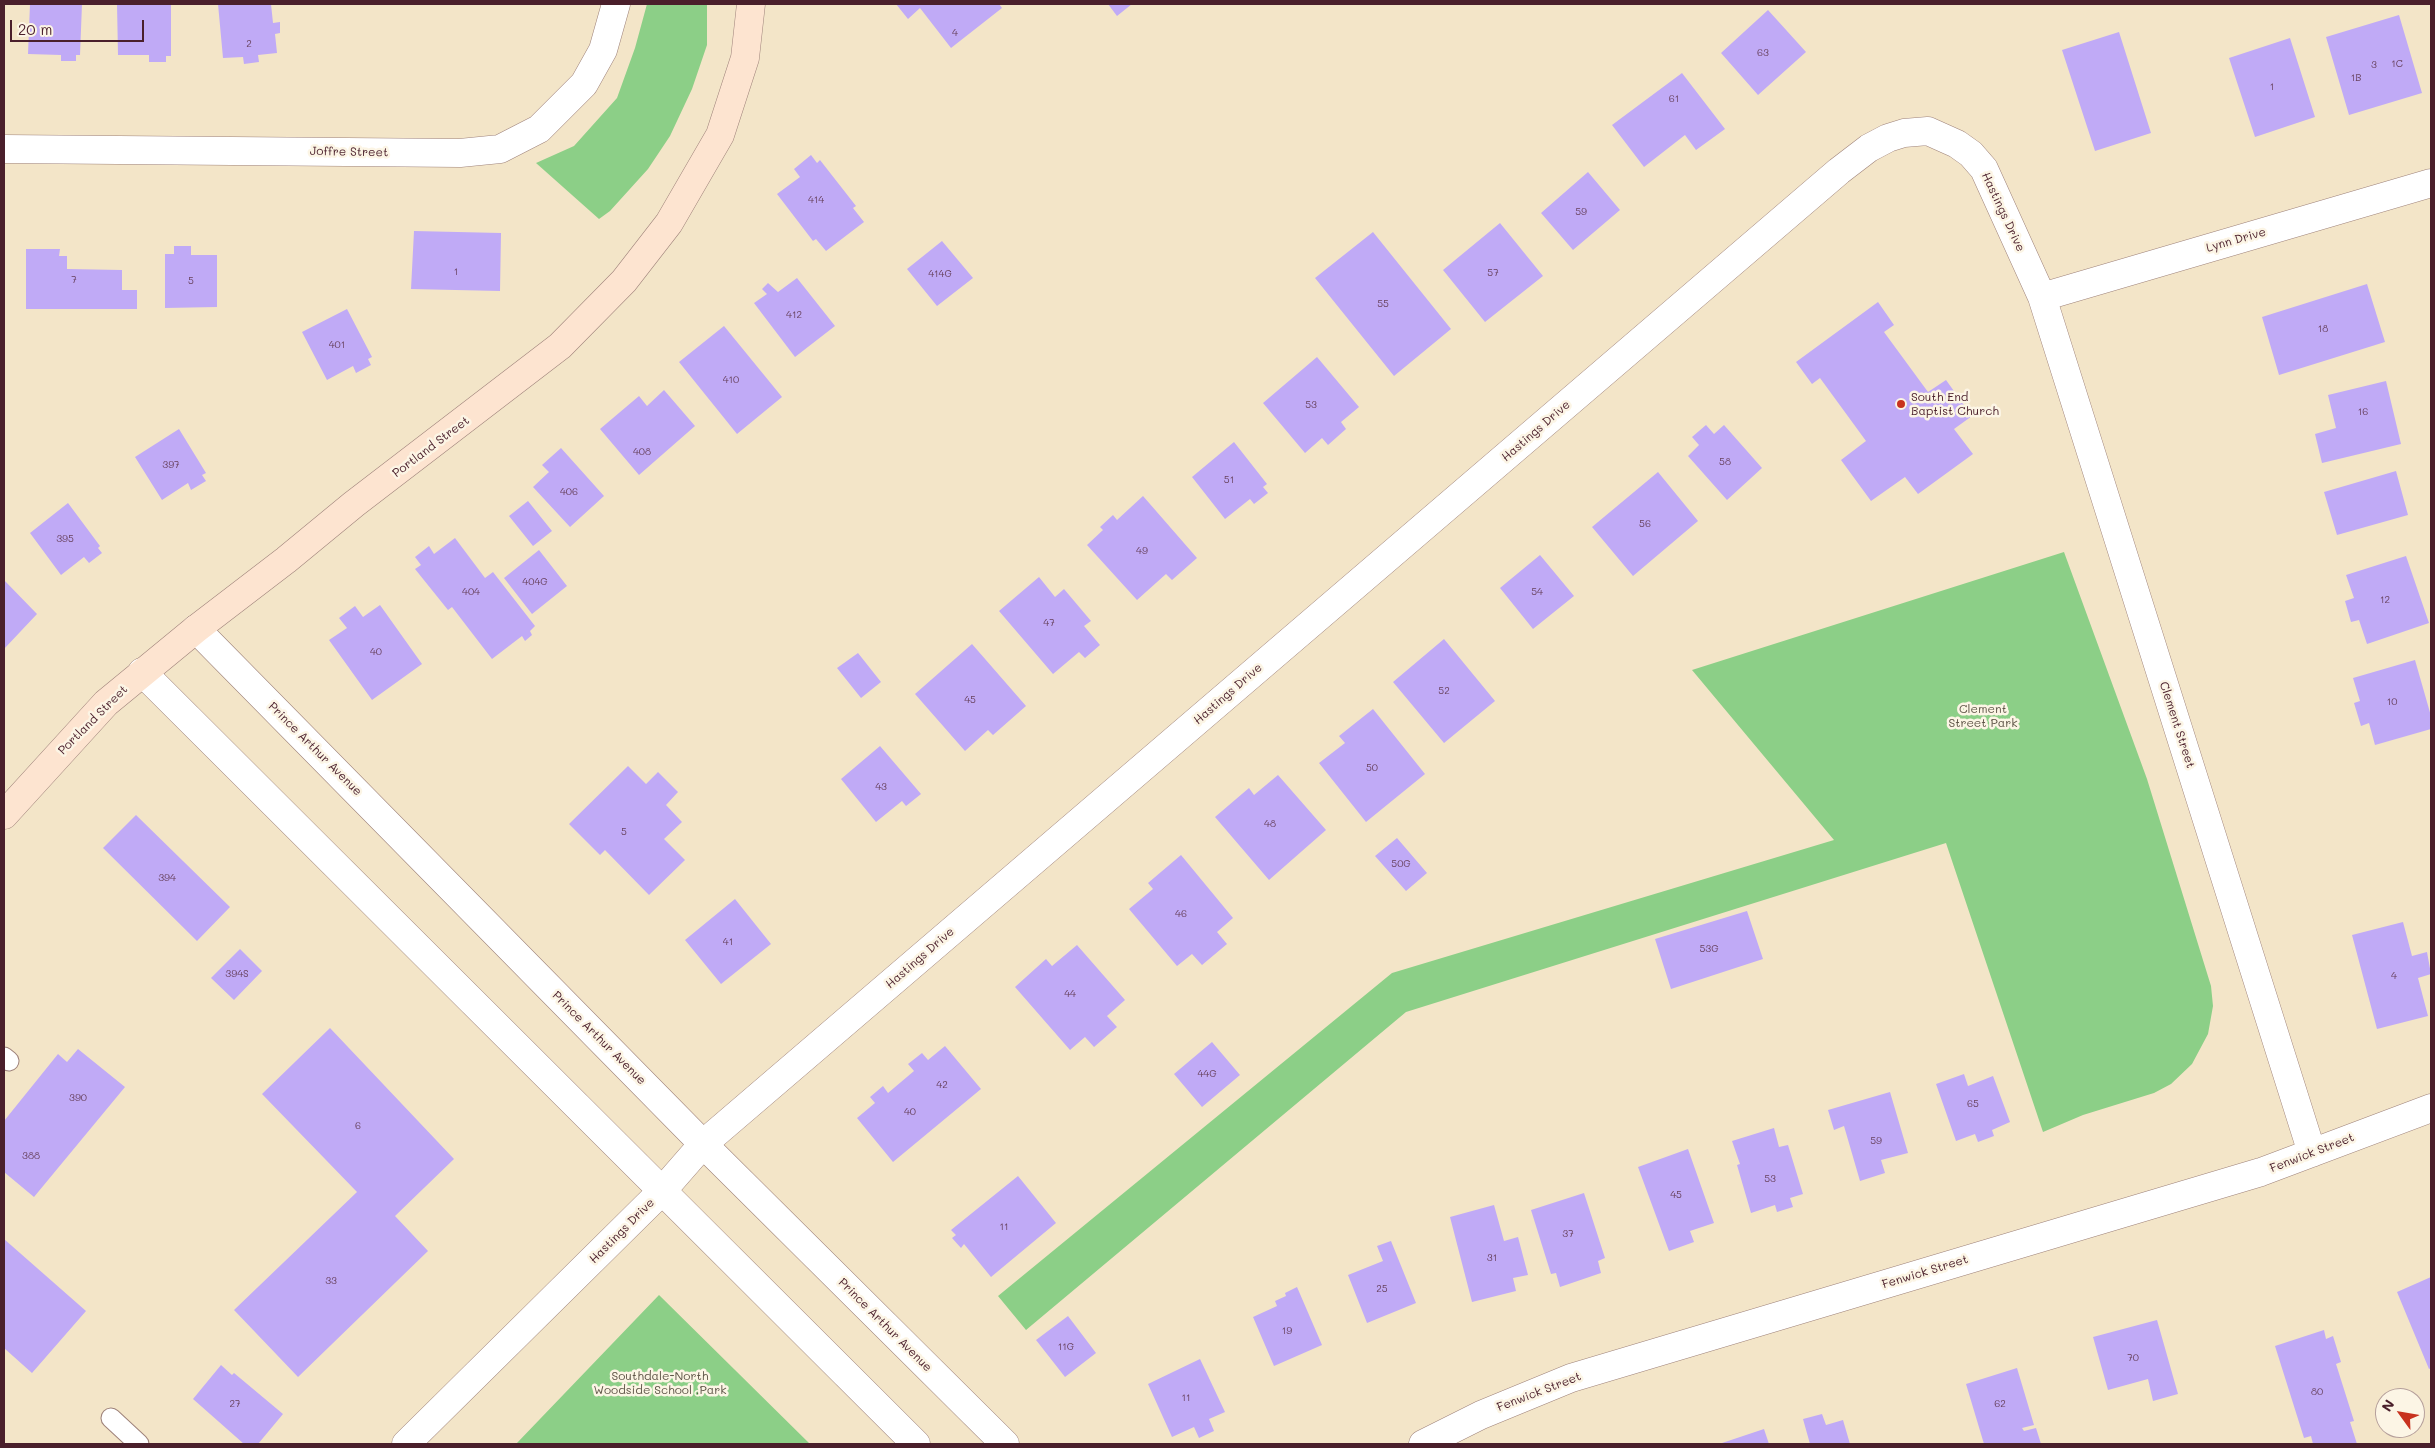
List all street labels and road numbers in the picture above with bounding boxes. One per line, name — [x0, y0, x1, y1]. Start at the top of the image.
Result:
street label: Joffre Street — [310, 144, 388, 160]
street label: Hastings Drive — [1978, 170, 2028, 254]
street label: Lynn Drive — [2204, 225, 2268, 255]
street label: Hastings Drive — [1499, 397, 1573, 465]
street label: Portland Street — [390, 413, 472, 481]
street label: Hastings Drive — [1191, 660, 1265, 728]
street label: Clement Street — [2156, 680, 2198, 770]
street label: Portland Street — [55, 682, 131, 758]
street label: Prince Arthur Avenue — [265, 699, 365, 799]
street label: Hastings Drive — [883, 924, 957, 992]
street label: Prince Arthur Avenue — [549, 988, 649, 1088]
street label: Fenwick Street — [2268, 1130, 2356, 1176]
street label: Hastings Drive — [587, 1196, 657, 1266]
street label: Fenwick Street — [1880, 1252, 1970, 1292]
street label: Prince Arthur Avenue — [835, 1275, 935, 1375]
street label: Fenwick Street — [1495, 1369, 1583, 1415]

